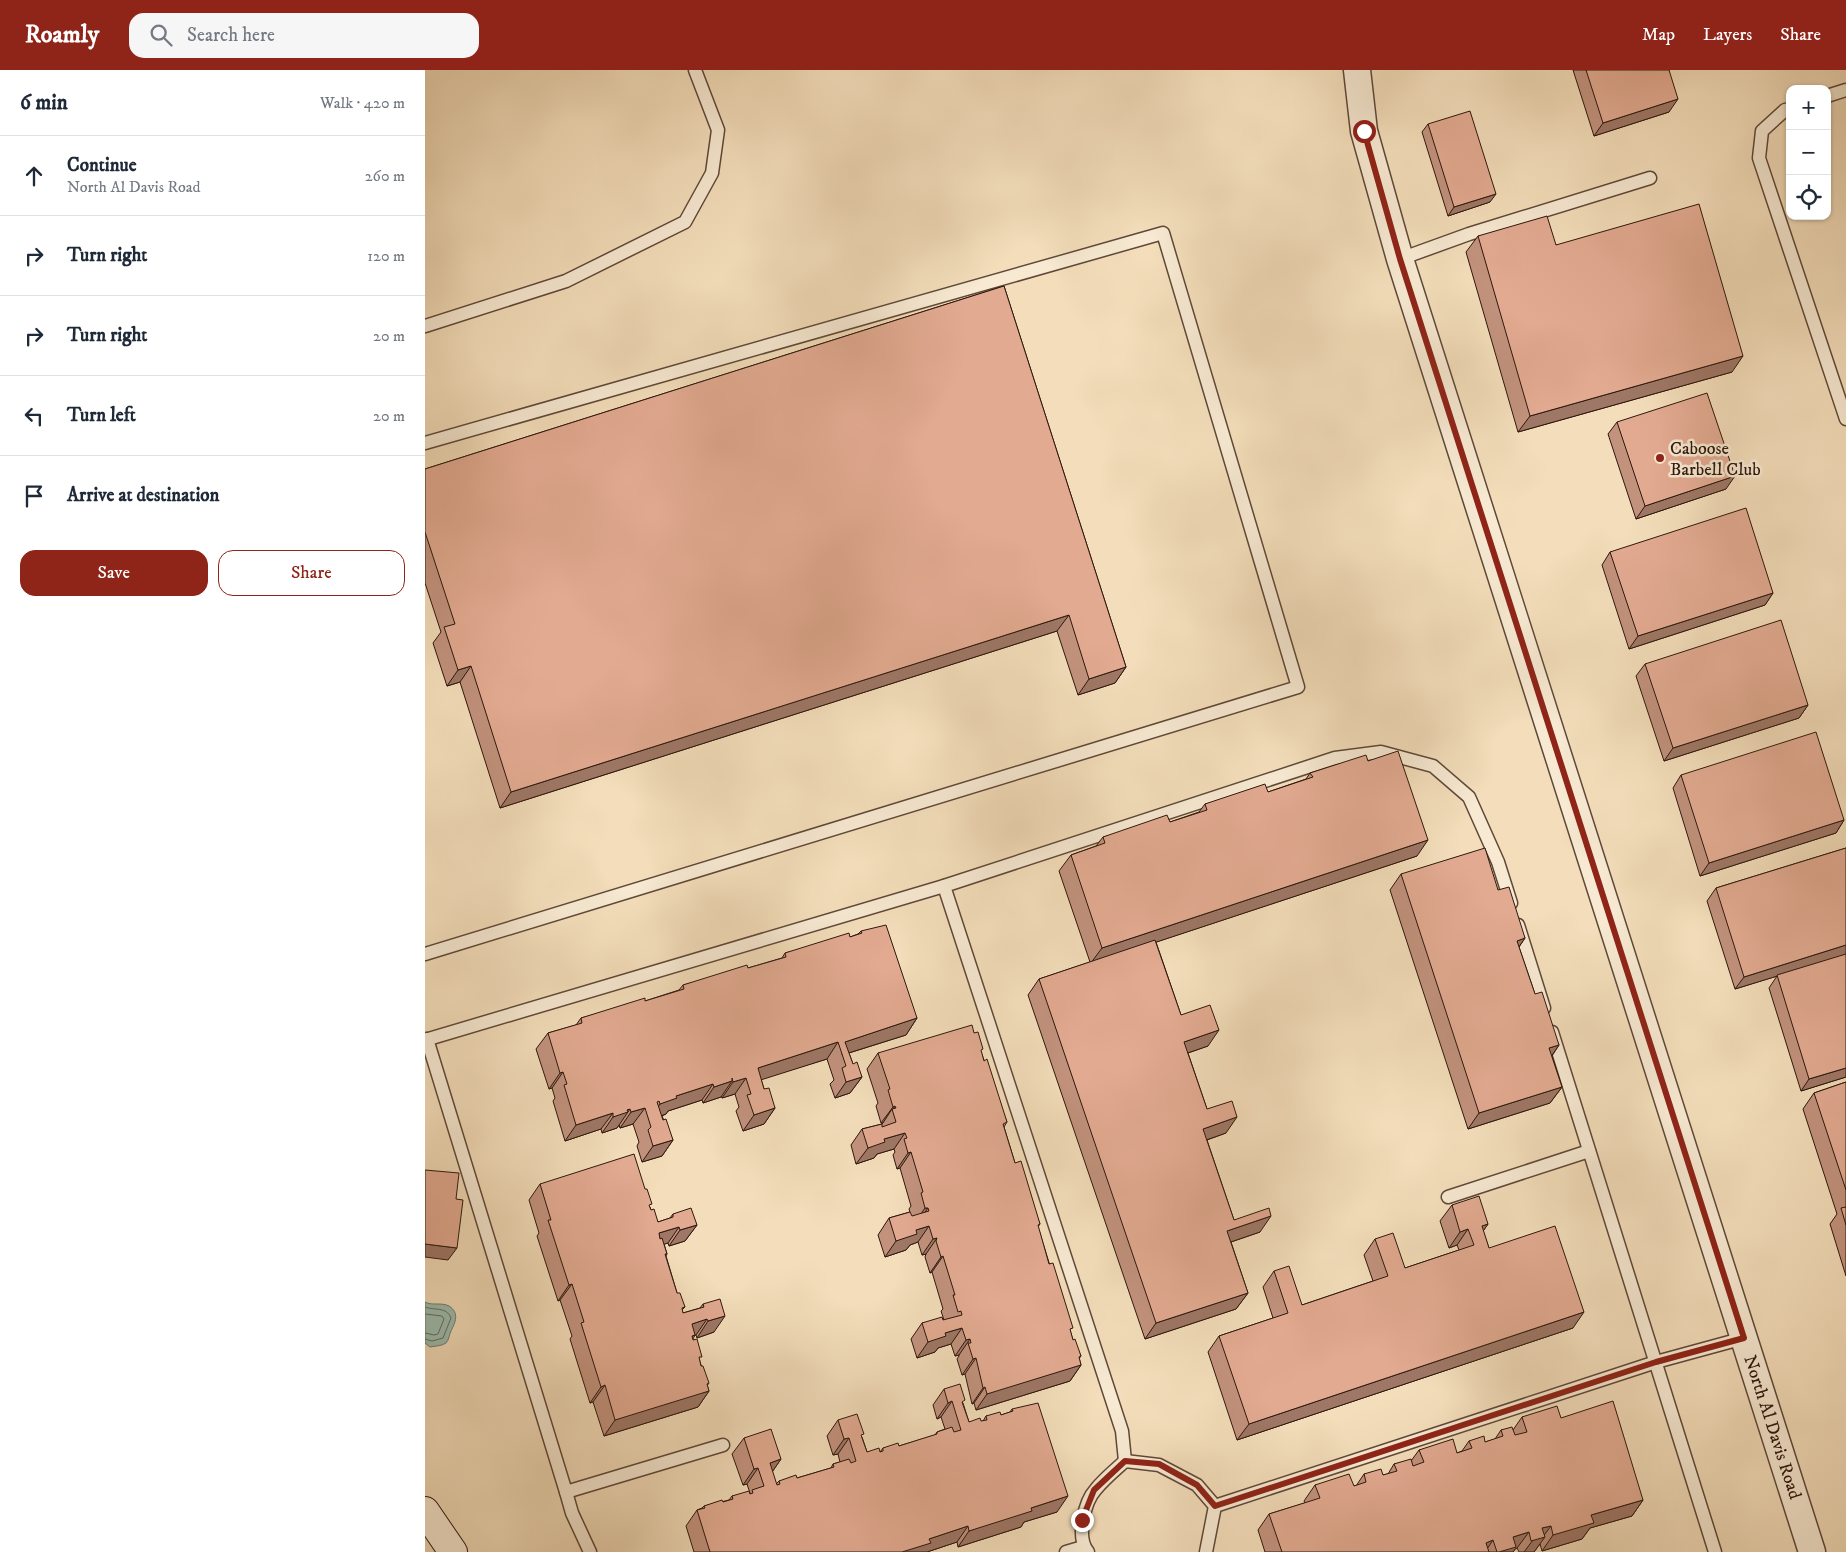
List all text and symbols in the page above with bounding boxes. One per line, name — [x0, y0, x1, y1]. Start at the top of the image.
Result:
search box — [129, 13, 479, 58]
text: Roamly — [25, 20, 99, 50]
icon: search — [147, 21, 175, 49]
text: Search here — [187, 24, 275, 47]
text: Map — [1642, 24, 1675, 46]
text: Layers — [1703, 24, 1752, 46]
text: Share — [1780, 24, 1821, 46]
map controls — [1786, 85, 1831, 220]
button: + — [1786, 85, 1831, 130]
text: 6 min — [20, 90, 68, 116]
text: Walk · 420 m — [320, 93, 405, 113]
route start — [1353, 120, 1376, 143]
button: − — [1786, 130, 1831, 175]
text: Continue — [67, 154, 137, 177]
icon: ahead — [20, 162, 48, 190]
text: 260 m — [365, 166, 405, 186]
button: locate — [1786, 175, 1831, 220]
text: North Al Davis Road — [67, 177, 201, 197]
icon: right — [20, 242, 48, 270]
text: Turn right — [67, 244, 147, 267]
text: 120 m — [367, 246, 405, 266]
icon: right — [20, 322, 48, 350]
text: Turn right — [67, 324, 147, 347]
text: 20 m — [373, 326, 405, 346]
icon: left — [20, 402, 48, 430]
text: Turn left — [67, 404, 136, 427]
text: 20 m — [373, 406, 405, 426]
place label: Caboose Barbell Club — [1670, 438, 1761, 481]
marker: Caboose Barbell Club — [1654, 452, 1666, 464]
icon: arrive — [20, 482, 48, 510]
text: Arrive at destination — [67, 484, 219, 507]
button: Save — [20, 550, 208, 596]
button: Share — [218, 550, 405, 596]
street label: North Al Davis Road — [1738, 1352, 1806, 1502]
route end — [1071, 1509, 1094, 1532]

